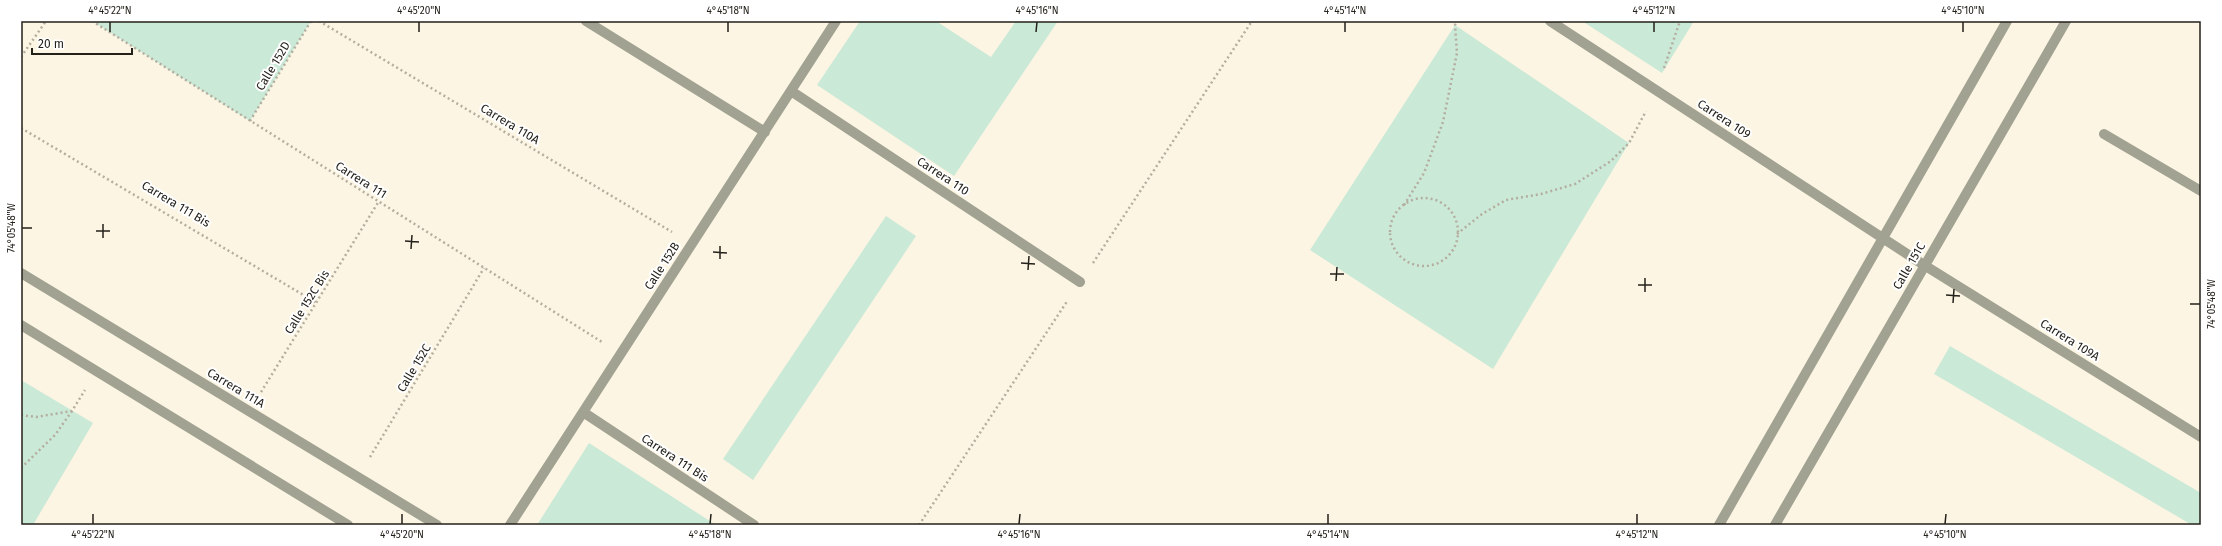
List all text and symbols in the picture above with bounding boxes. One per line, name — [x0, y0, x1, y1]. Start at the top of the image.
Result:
text: 4°45'22"N — [88, 5, 132, 17]
text: 4°45'20"N — [397, 5, 441, 17]
text: 4°45'18"N — [706, 5, 750, 17]
text: 4°45'16"N — [1016, 5, 1058, 17]
text: 4°45'14"N — [1324, 5, 1366, 17]
text: 4°45'12"N — [1633, 5, 1675, 17]
text: 4°45'10"N — [1941, 5, 1985, 17]
scale bar — [32, 30, 132, 56]
text: 20 m — [38, 37, 64, 51]
street label: Calle 152D — [253, 39, 293, 93]
street label: Carrera 109 — [1695, 97, 1753, 141]
street label: Carrera 110A — [478, 101, 542, 147]
street label: Carrera 110 — [914, 154, 972, 198]
street label: Carrera 111 — [333, 159, 389, 201]
street label: Carrera 111 Bis — [139, 178, 213, 230]
text: 74°05'48"W — [6, 202, 18, 253]
street label: Calle 152B — [641, 240, 683, 292]
street label: Calle 151C — [1890, 240, 1928, 292]
street label: Calle 152C Bis — [282, 267, 332, 337]
text: 74°05'48"W — [2206, 278, 2218, 329]
street label: Carrera 109A — [2038, 316, 2102, 364]
street label: Calle 152C — [394, 341, 434, 394]
street label: Carrera 111A — [205, 365, 267, 411]
street label: Carrera 111 Bis — [639, 431, 712, 485]
text: 4°45'22"N — [71, 529, 115, 541]
text: 4°45'20"N — [380, 529, 424, 541]
text: 4°45'18"N — [688, 529, 732, 541]
text: 4°45'16"N — [998, 529, 1040, 541]
text: 4°45'14"N — [1307, 529, 1349, 541]
text: 4°45'12"N — [1616, 529, 1658, 541]
text: 4°45'10"N — [1923, 529, 1967, 541]

